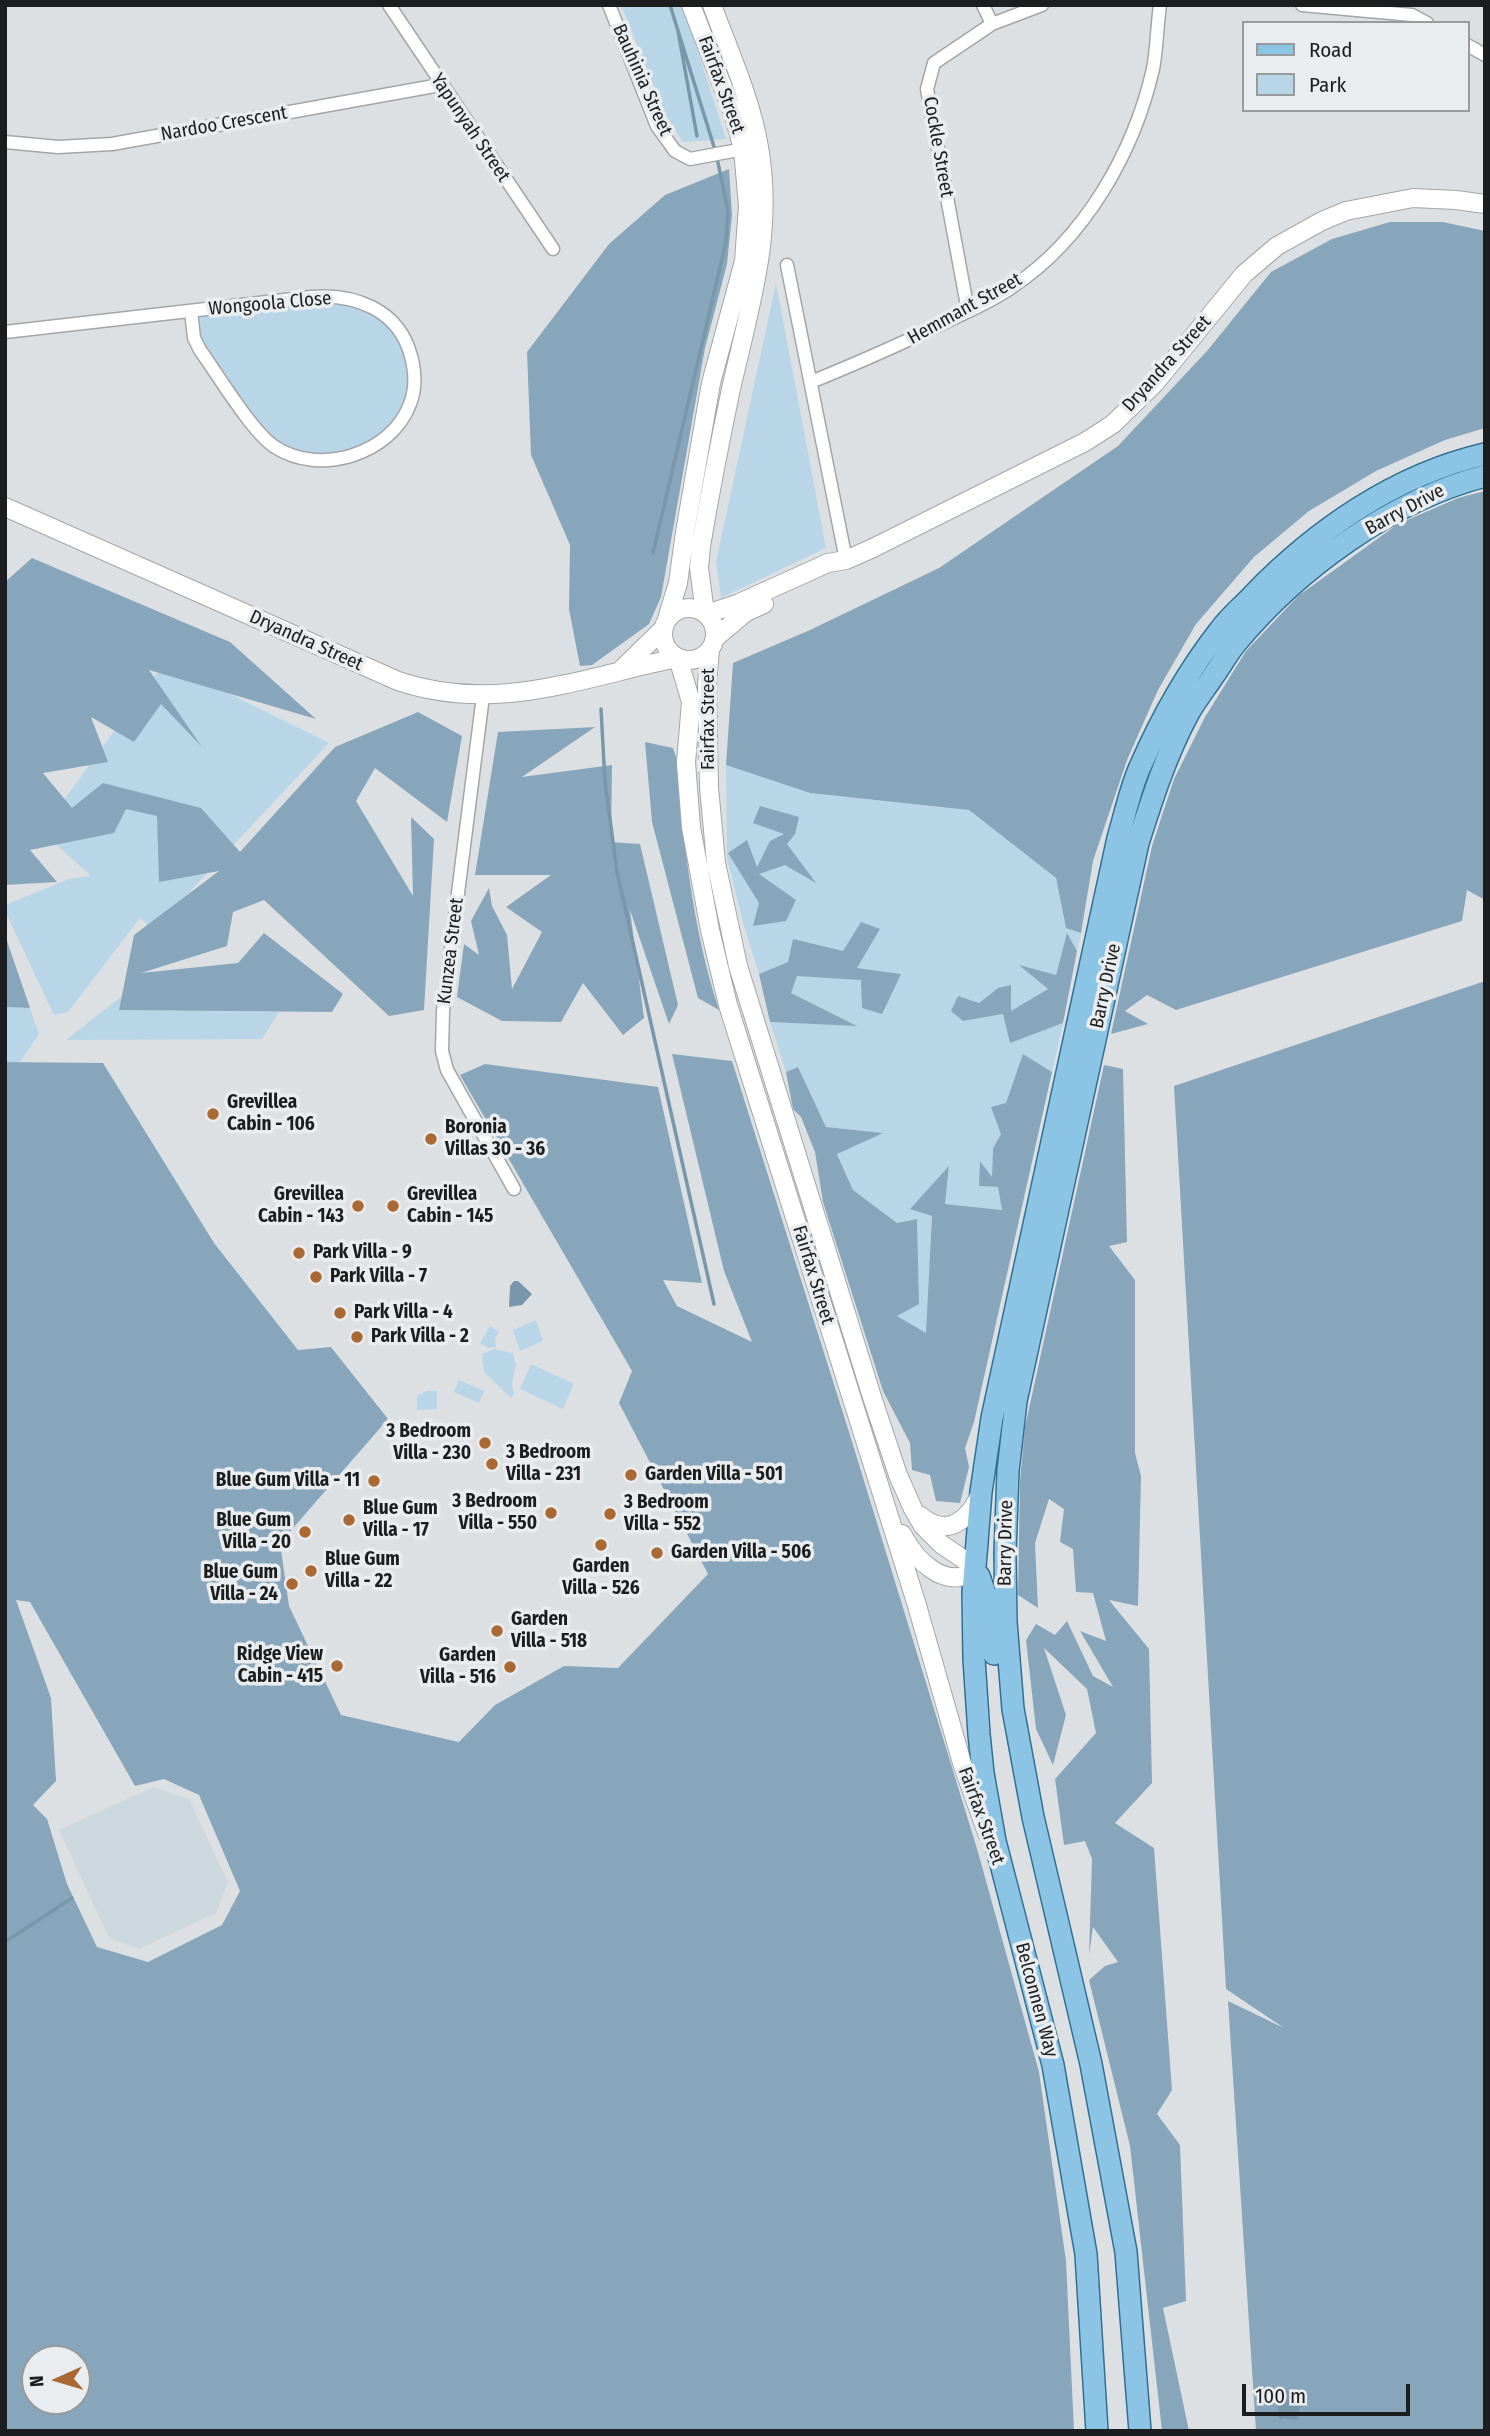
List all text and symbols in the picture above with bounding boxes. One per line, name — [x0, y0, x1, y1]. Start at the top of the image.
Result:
street label: Bauhinia Street — [607, 21, 677, 139]
legend — [1242, 21, 1469, 112]
street label: Fairfax Street — [693, 33, 749, 137]
text: Road — [1309, 37, 1353, 63]
street label: Yapunyah Street — [425, 69, 515, 187]
text: Park — [1309, 72, 1346, 98]
street label: Cockle Street — [918, 95, 958, 199]
street label: Nardoo Crescent — [159, 102, 289, 146]
street label: Hemmant Street — [904, 268, 1026, 350]
street label: Wongoola Close — [208, 287, 332, 321]
street label: Dryandra Street — [1118, 311, 1216, 417]
street label: Barry Drive — [1362, 480, 1448, 540]
street label: Dryandra Street — [246, 606, 366, 676]
street label: Fairfax Street — [698, 668, 720, 770]
street label: Kunzea Street — [433, 897, 469, 1005]
street label: Barry Drive — [1086, 942, 1126, 1030]
place label: Grevillea Cabin - 106 — [227, 1092, 315, 1136]
marker: Grevillea Cabin - 106 — [205, 1106, 221, 1122]
place label: Boronia Villas 30 - 36 — [445, 1117, 545, 1161]
marker: Boronia Villas 30 - 36 — [423, 1131, 439, 1147]
place label: Grevillea Cabin - 143 — [258, 1184, 344, 1228]
place label: Grevillea Cabin - 145 — [407, 1184, 493, 1228]
marker: Grevillea Cabin - 143 — [350, 1198, 366, 1214]
marker: Grevillea Cabin - 145 — [385, 1198, 401, 1214]
street label: Fairfax Street — [787, 1223, 839, 1327]
place label: Park Villa - 9 — [313, 1242, 412, 1264]
marker: Park Villa - 9 — [291, 1245, 307, 1261]
place label: Park Villa - 7 — [330, 1266, 427, 1288]
marker: Park Villa - 7 — [308, 1269, 324, 1285]
place label: Park Villa - 4 — [354, 1302, 453, 1324]
marker: Park Villa - 4 — [332, 1305, 348, 1321]
place label: Park Villa - 2 — [371, 1326, 469, 1348]
marker: Park Villa - 2 — [349, 1329, 365, 1345]
place label: 3 Bedroom Villa - 230 — [386, 1421, 471, 1465]
marker: 3 Bedroom Villa - 230 — [477, 1435, 493, 1451]
place label: 3 Bedroom Villa - 231 — [506, 1442, 591, 1486]
marker: 3 Bedroom Villa - 231 — [484, 1456, 500, 1472]
place label: Garden Villa - 501 — [645, 1464, 783, 1486]
marker: Garden Villa - 501 — [623, 1467, 639, 1483]
place label: Blue Gum Villa - 11 — [216, 1470, 360, 1492]
marker: Blue Gum Villa - 11 — [366, 1473, 382, 1489]
place label: 3 Bedroom Villa - 550 — [452, 1491, 537, 1535]
place label: 3 Bedroom Villa - 552 — [624, 1492, 709, 1536]
place label: Blue Gum Villa - 17 — [363, 1498, 438, 1542]
street label: Barry Drive — [994, 1500, 1018, 1586]
marker: 3 Bedroom Villa - 550 — [543, 1505, 559, 1521]
marker: 3 Bedroom Villa - 552 — [602, 1506, 618, 1522]
place label: Blue Gum Villa - 20 — [216, 1510, 291, 1554]
marker: Blue Gum Villa - 17 — [341, 1512, 357, 1528]
marker: Blue Gum Villa - 20 — [297, 1524, 313, 1540]
marker: Garden Villa - 526 — [593, 1537, 609, 1553]
place label: Garden Villa - 506 — [671, 1542, 811, 1564]
marker: Garden Villa - 506 — [649, 1545, 665, 1561]
place label: Blue Gum Villa - 22 — [325, 1549, 400, 1593]
place label: Garden Villa - 526 — [562, 1556, 640, 1600]
place label: Blue Gum Villa - 24 — [203, 1562, 278, 1606]
marker: Blue Gum Villa - 22 — [303, 1563, 319, 1579]
marker: Blue Gum Villa - 24 — [284, 1576, 300, 1592]
place label: Garden Villa - 518 — [511, 1609, 587, 1653]
marker: Garden Villa - 518 — [489, 1623, 505, 1639]
place label: Ridge View Cabin - 415 — [237, 1644, 323, 1688]
place label: Garden Villa - 516 — [420, 1645, 496, 1689]
marker: Ridge View Cabin - 415 — [329, 1658, 345, 1674]
marker: Garden Villa - 516 — [502, 1659, 518, 1675]
street label: Fairfax Street — [953, 1764, 1009, 1868]
street label: Belconnen Way — [1010, 1940, 1062, 2060]
north arrow — [21, 2345, 91, 2415]
scale bar — [1245, 2370, 1413, 2414]
text: N — [25, 2375, 48, 2388]
text: 100 m — [1255, 2383, 1306, 2409]

